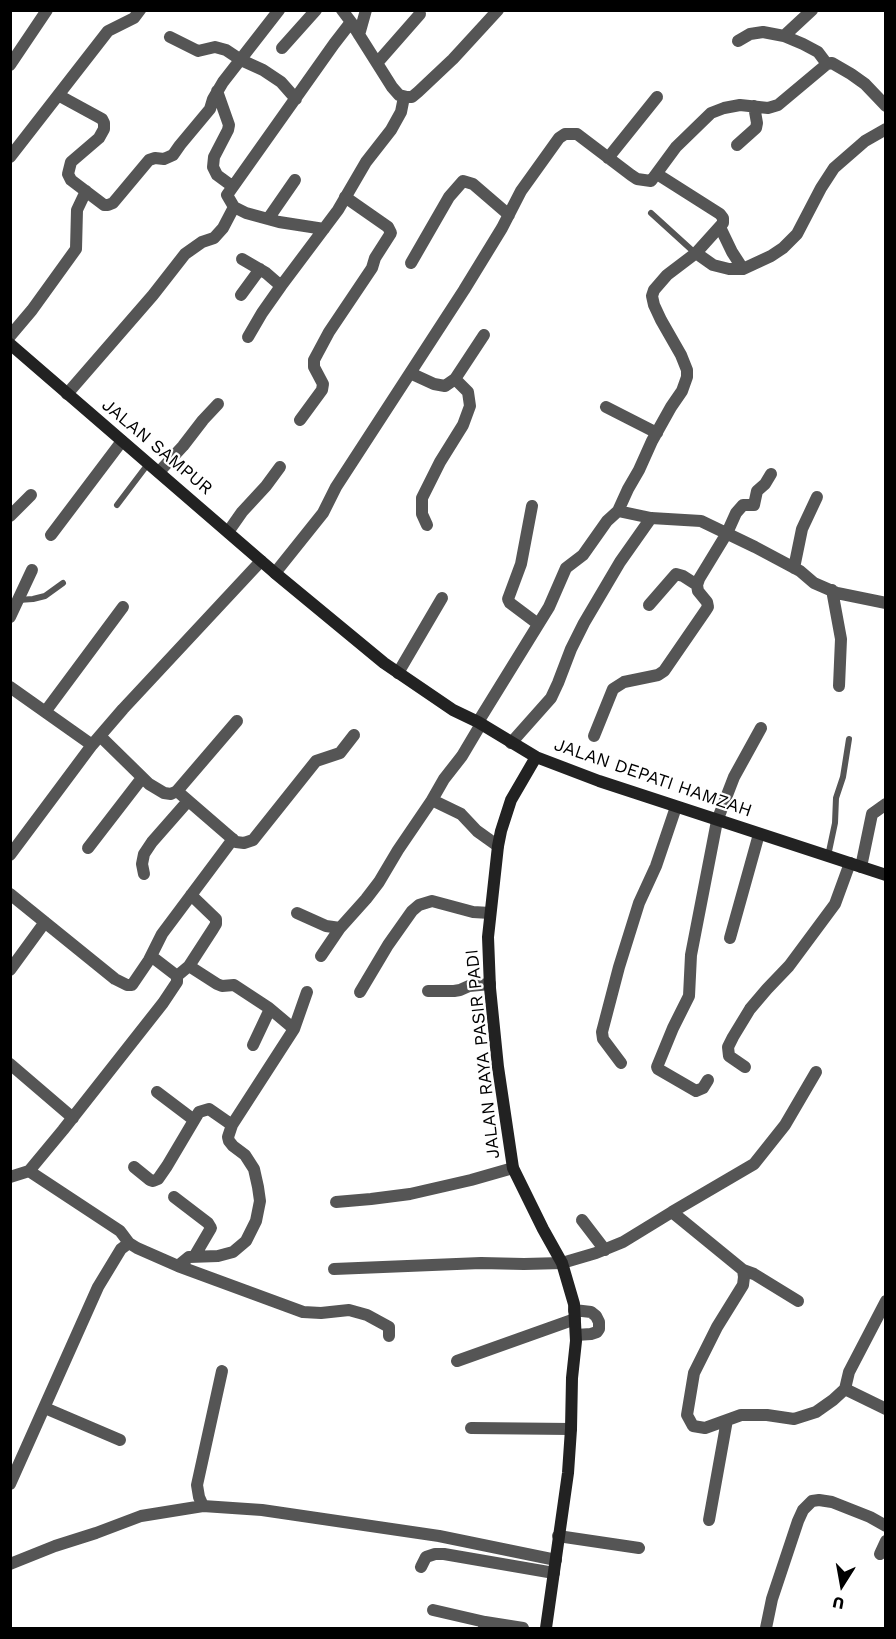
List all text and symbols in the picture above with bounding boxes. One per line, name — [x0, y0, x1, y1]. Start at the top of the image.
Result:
street label: JALAN SAMPUR — [97, 394, 217, 500]
street label: JALAN DEPATI HAMZAH — [551, 734, 755, 822]
street label: JALAN RAYA PASIR PADI — [461, 948, 505, 1160]
north arrow — [812, 1555, 872, 1615]
text: U — [831, 1593, 846, 1614]

